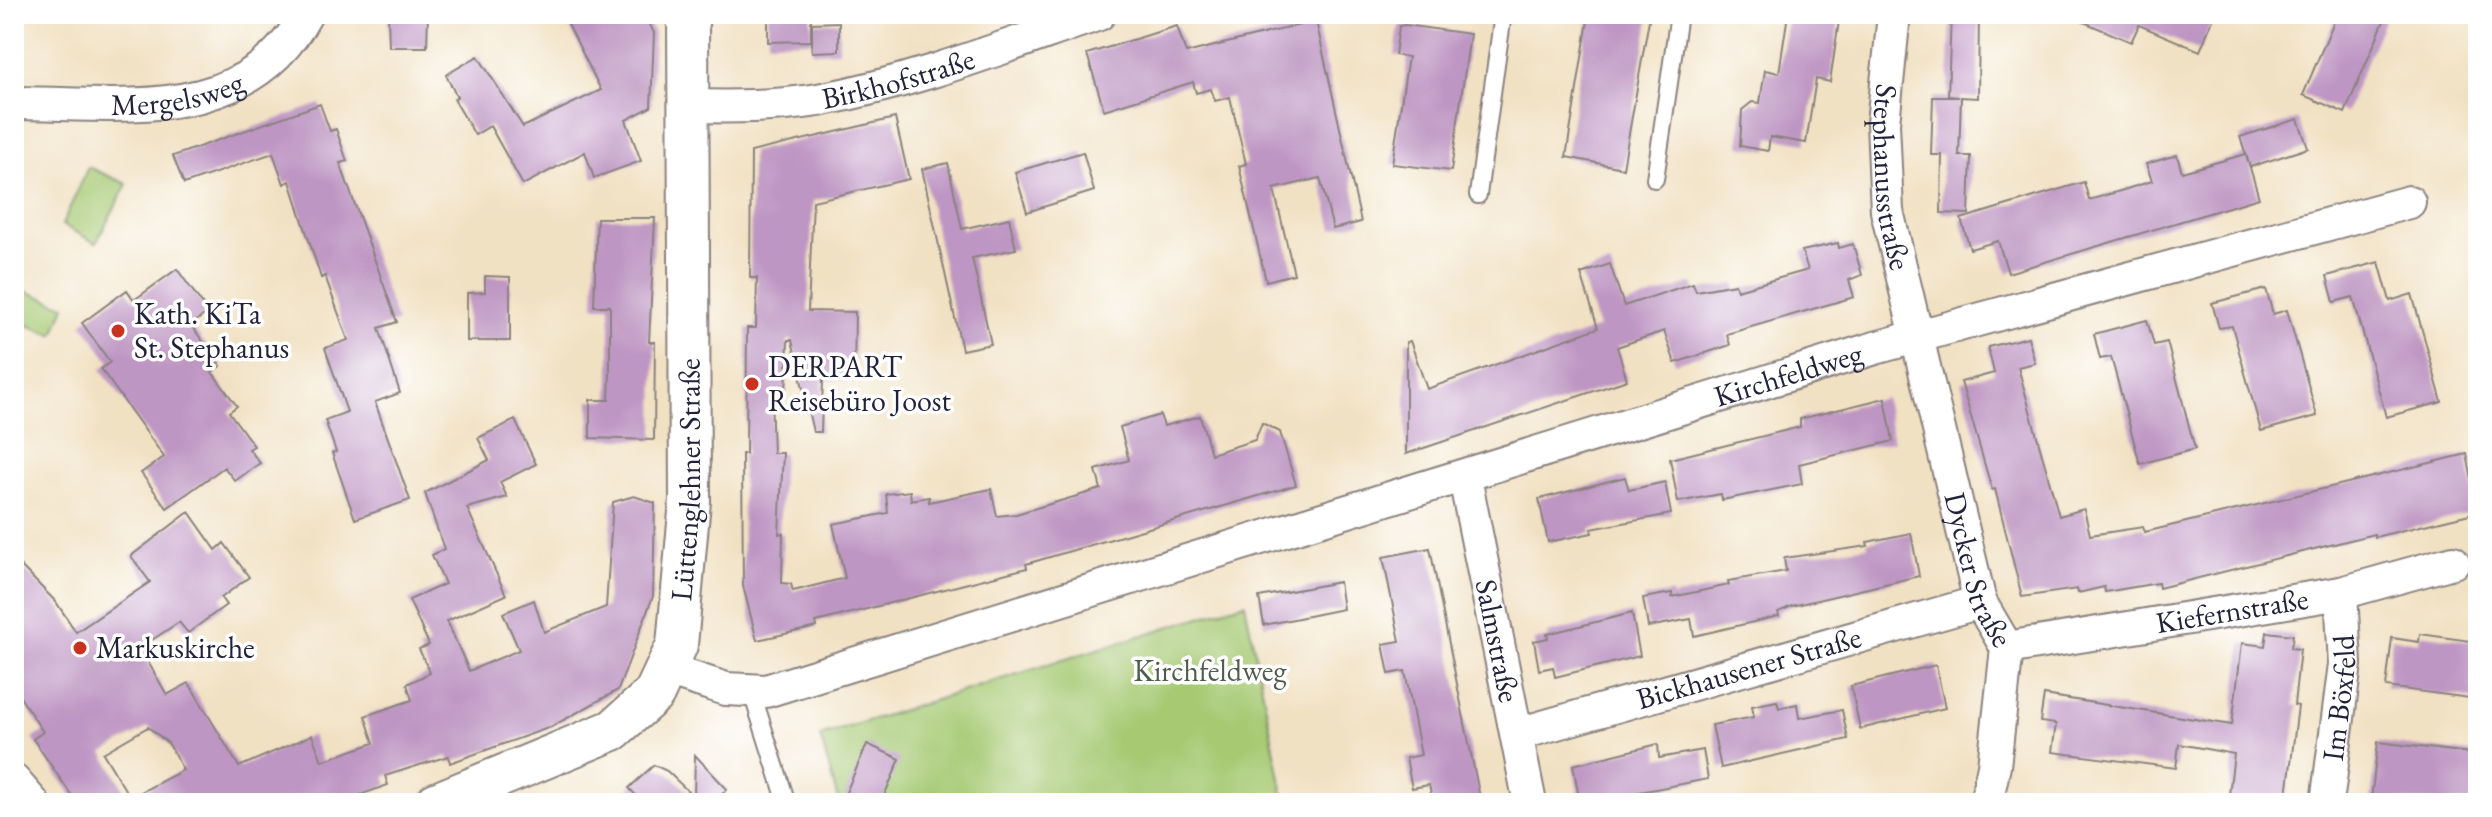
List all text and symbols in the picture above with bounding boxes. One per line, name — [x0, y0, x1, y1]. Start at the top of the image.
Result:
street label: Birkhofstraße — [818, 39, 979, 118]
street label: Mergelsweg — [110, 62, 251, 124]
street label: Stephanusstraße — [1864, 82, 1920, 274]
place label: Kath. KiTa St. Stephanus — [134, 294, 289, 367]
marker: Kath. KiTa St. Stephanus — [109, 322, 127, 340]
street label: Kirchfeldweg — [1709, 333, 1868, 416]
place label: DERPART Reisebüro Joost — [768, 347, 952, 420]
street label: Lüttenglehner Straße — [661, 358, 709, 603]
marker: DERPART Reisebüro Joost — [743, 375, 761, 393]
street label: Dycker Straße — [1936, 488, 2022, 654]
street label: Salmstraße — [1467, 576, 1529, 706]
street label: Kiefernstraße — [2153, 579, 2311, 642]
street label: Bickhausener Straße — [1632, 617, 1865, 718]
place label: Markuskirche — [96, 628, 255, 667]
street label: Im Böxfeld — [2313, 633, 2364, 763]
marker: Markuskirche — [71, 639, 89, 657]
park label: Kirchfeldweg — [1134, 651, 1287, 690]

